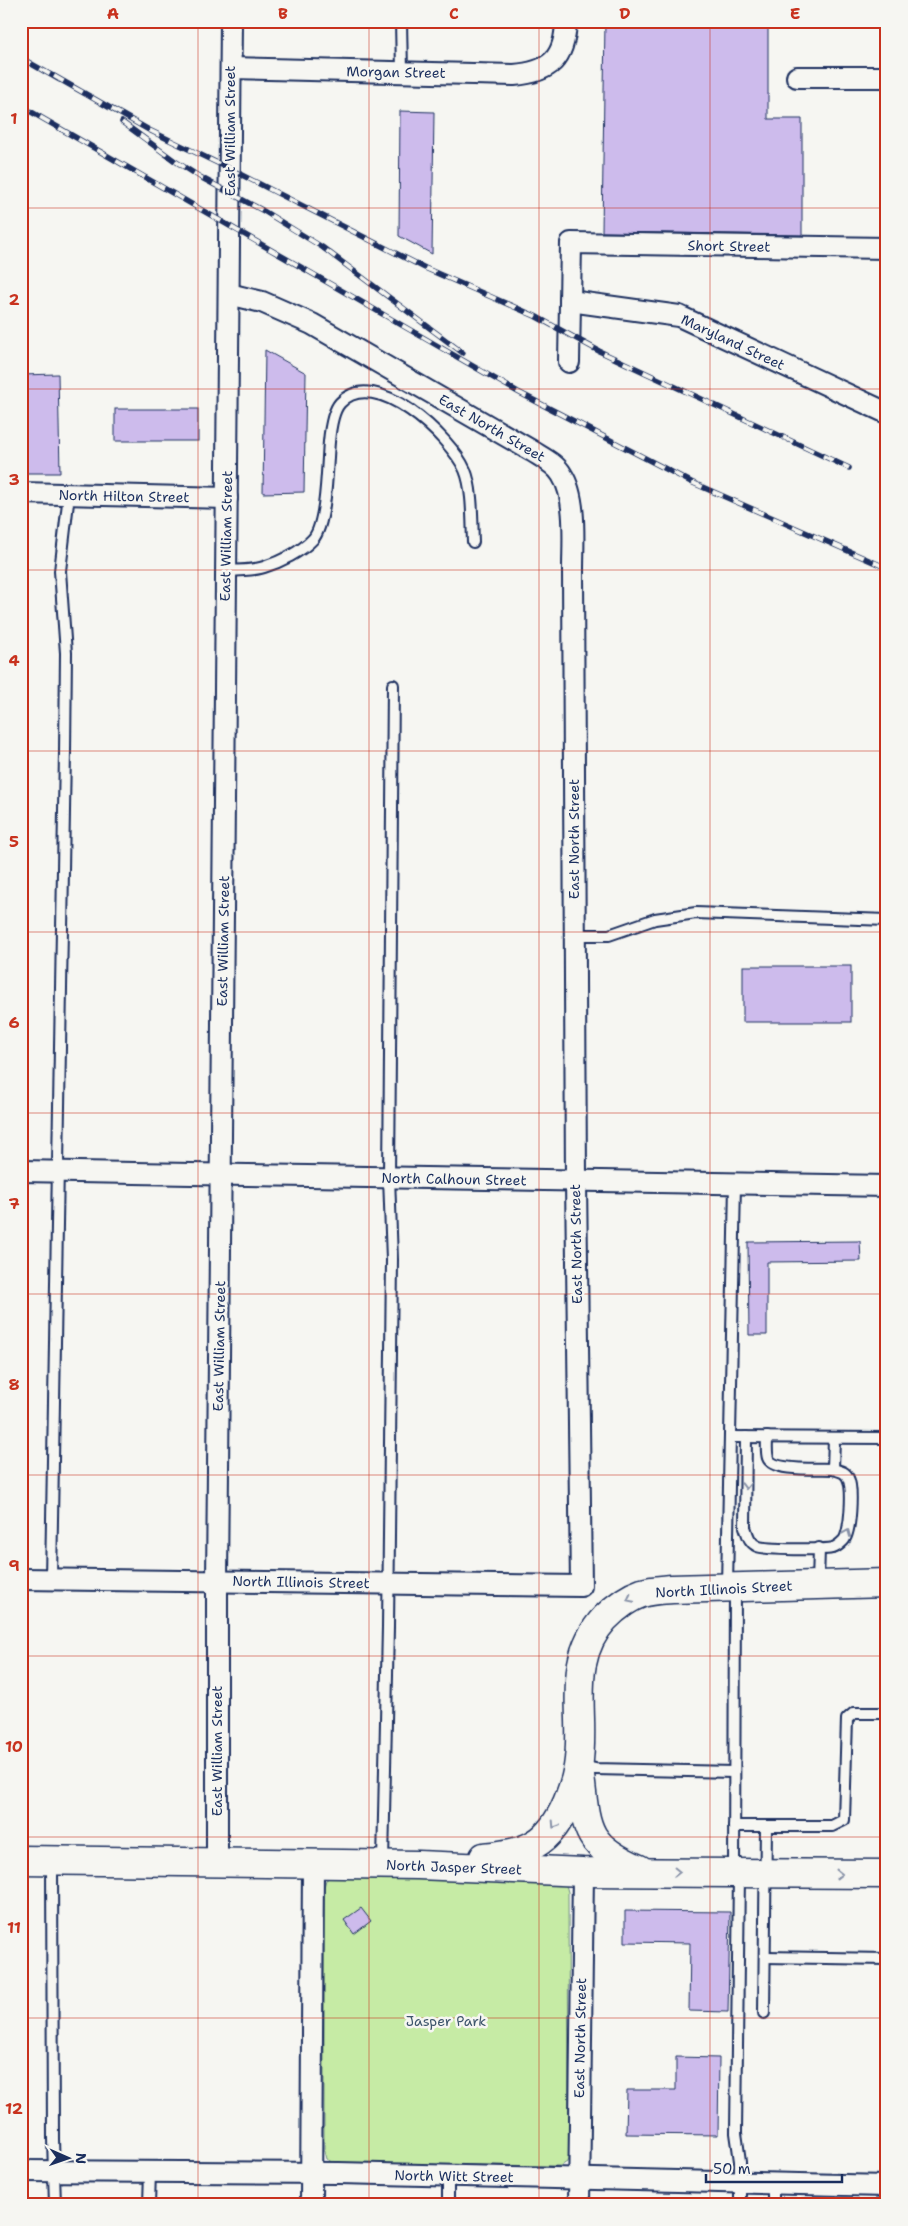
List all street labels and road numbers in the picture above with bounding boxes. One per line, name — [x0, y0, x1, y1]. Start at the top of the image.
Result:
street label: Morgan Street — [346, 62, 446, 82]
street label: East William Street — [221, 66, 239, 196]
street label: Short Street — [687, 236, 771, 256]
street label: Maryland Street — [678, 310, 788, 374]
street label: East North Street — [435, 390, 549, 466]
street label: East William Street — [216, 470, 236, 602]
street label: North Hilton Street — [58, 486, 190, 506]
street label: East North Street — [565, 779, 583, 899]
street label: East William Street — [213, 875, 233, 1007]
street label: North Calhoun Street — [381, 1169, 527, 1189]
street label: East North Street — [566, 1184, 586, 1304]
street label: East William Street — [209, 1280, 229, 1412]
street label: North Illinois Street — [232, 1572, 370, 1592]
street label: North Illinois Street — [655, 1576, 793, 1602]
street label: East William Street — [208, 1686, 226, 1816]
street label: North Jasper Street — [386, 1856, 522, 1878]
street label: East North Street — [570, 1978, 590, 2098]
street label: North Witt Street — [394, 2166, 514, 2186]

